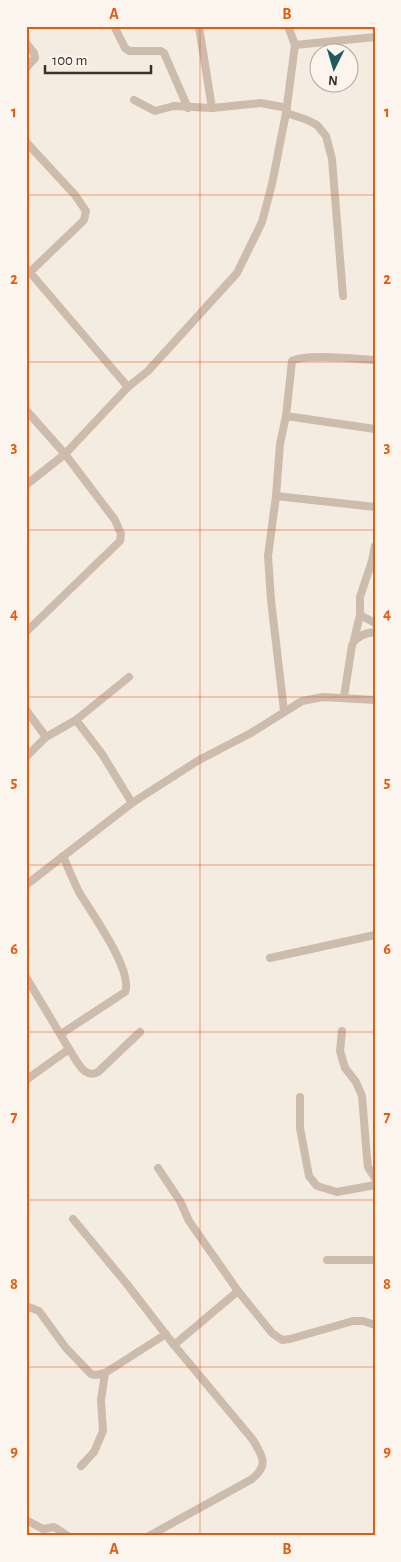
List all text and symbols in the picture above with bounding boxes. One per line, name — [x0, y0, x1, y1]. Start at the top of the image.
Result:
text: A — [109, 6, 119, 22]
text: B — [282, 6, 292, 22]
scale bar — [45, 42, 151, 74]
north arrow — [308, 42, 358, 92]
text: 100 m — [52, 53, 87, 68]
text: N — [327, 73, 338, 87]
text: 1 — [11, 104, 17, 120]
text: 1 — [384, 104, 390, 120]
text: 2 — [10, 271, 18, 287]
text: 2 — [383, 271, 391, 287]
text: 3 — [11, 439, 18, 455]
text: 3 — [384, 439, 391, 455]
text: 4 — [10, 606, 18, 622]
text: 4 — [383, 606, 391, 622]
text: 5 — [11, 774, 18, 790]
text: 5 — [384, 774, 391, 790]
text: 6 — [10, 941, 18, 957]
text: 6 — [383, 941, 391, 957]
text: 7 — [11, 1109, 18, 1125]
text: 7 — [384, 1109, 391, 1125]
text: 8 — [10, 1276, 18, 1292]
text: 8 — [383, 1276, 391, 1292]
text: 9 — [10, 1443, 18, 1459]
text: 9 — [383, 1443, 391, 1459]
text: A — [109, 1541, 119, 1557]
text: B — [282, 1541, 292, 1557]

